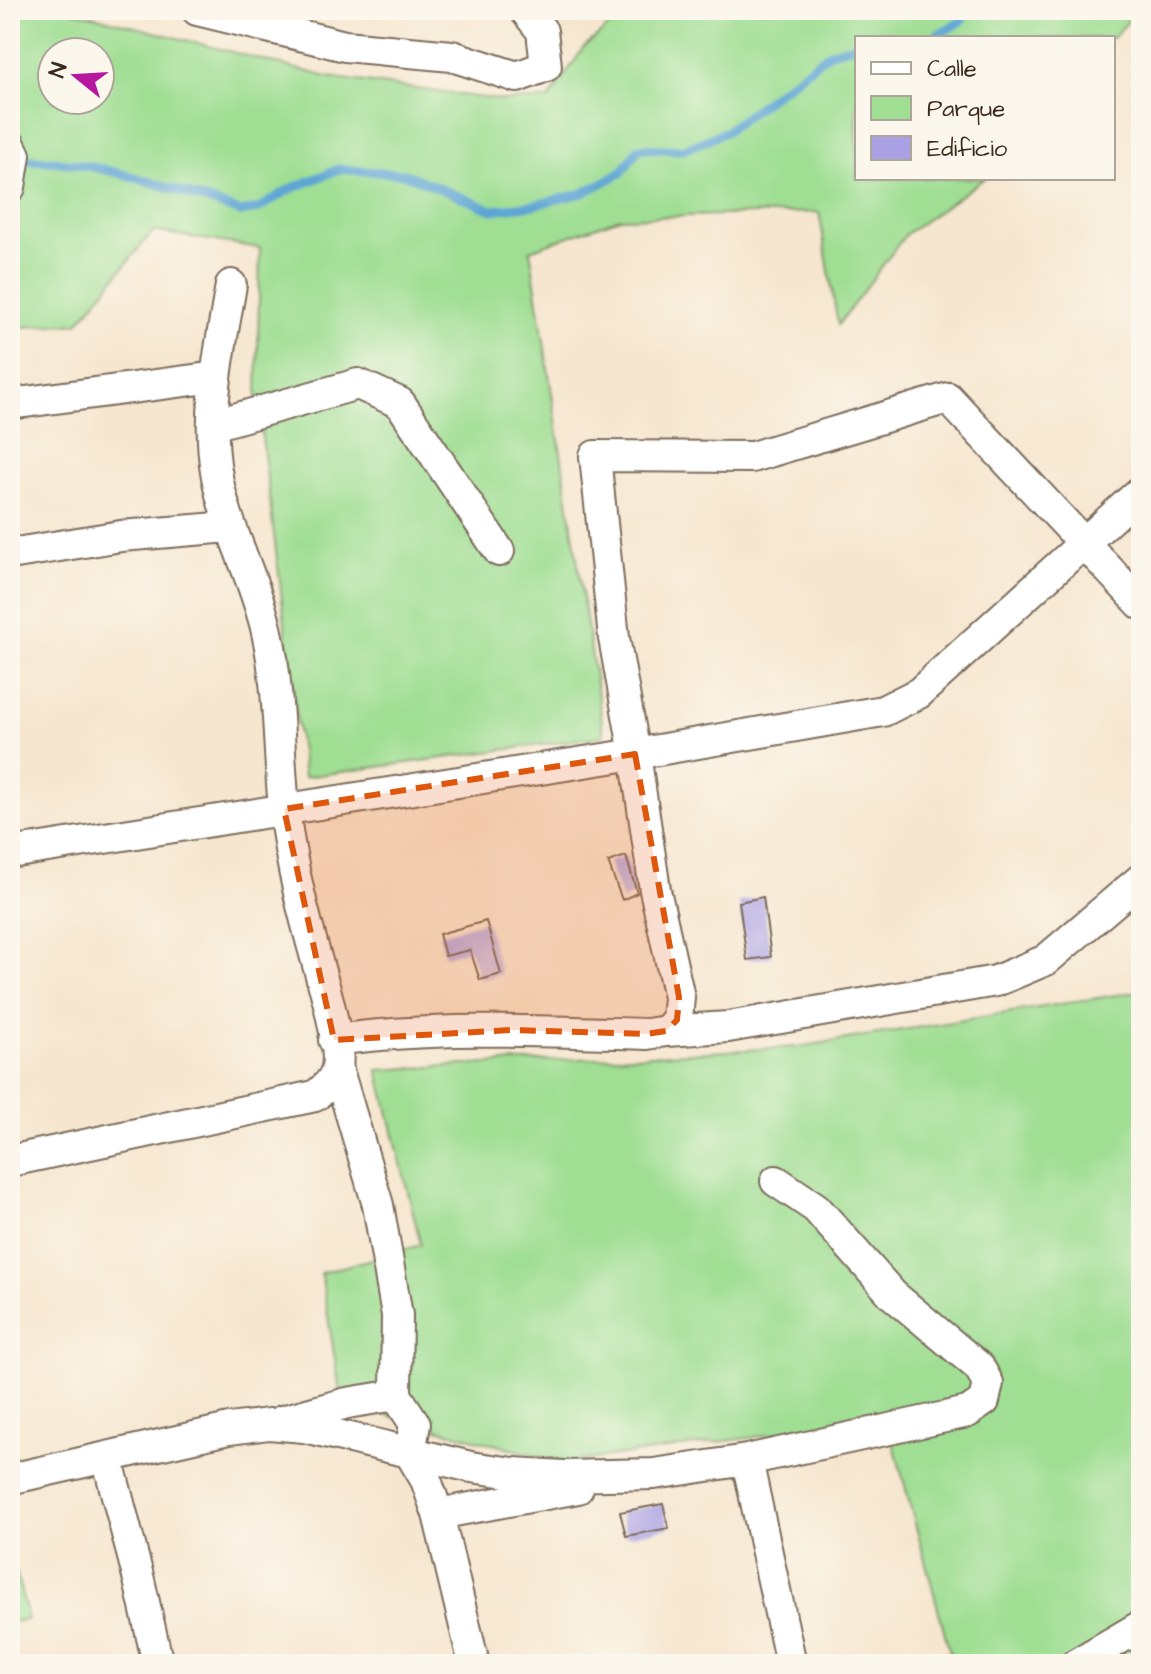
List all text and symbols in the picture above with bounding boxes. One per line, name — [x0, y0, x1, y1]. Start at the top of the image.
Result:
north arrow — [36, 36, 116, 116]
legend — [855, 36, 1115, 180]
text: Calle — [927, 52, 977, 86]
text: N — [42, 59, 75, 82]
text: Parque — [927, 92, 1005, 126]
text: Edificio — [927, 132, 1008, 166]

